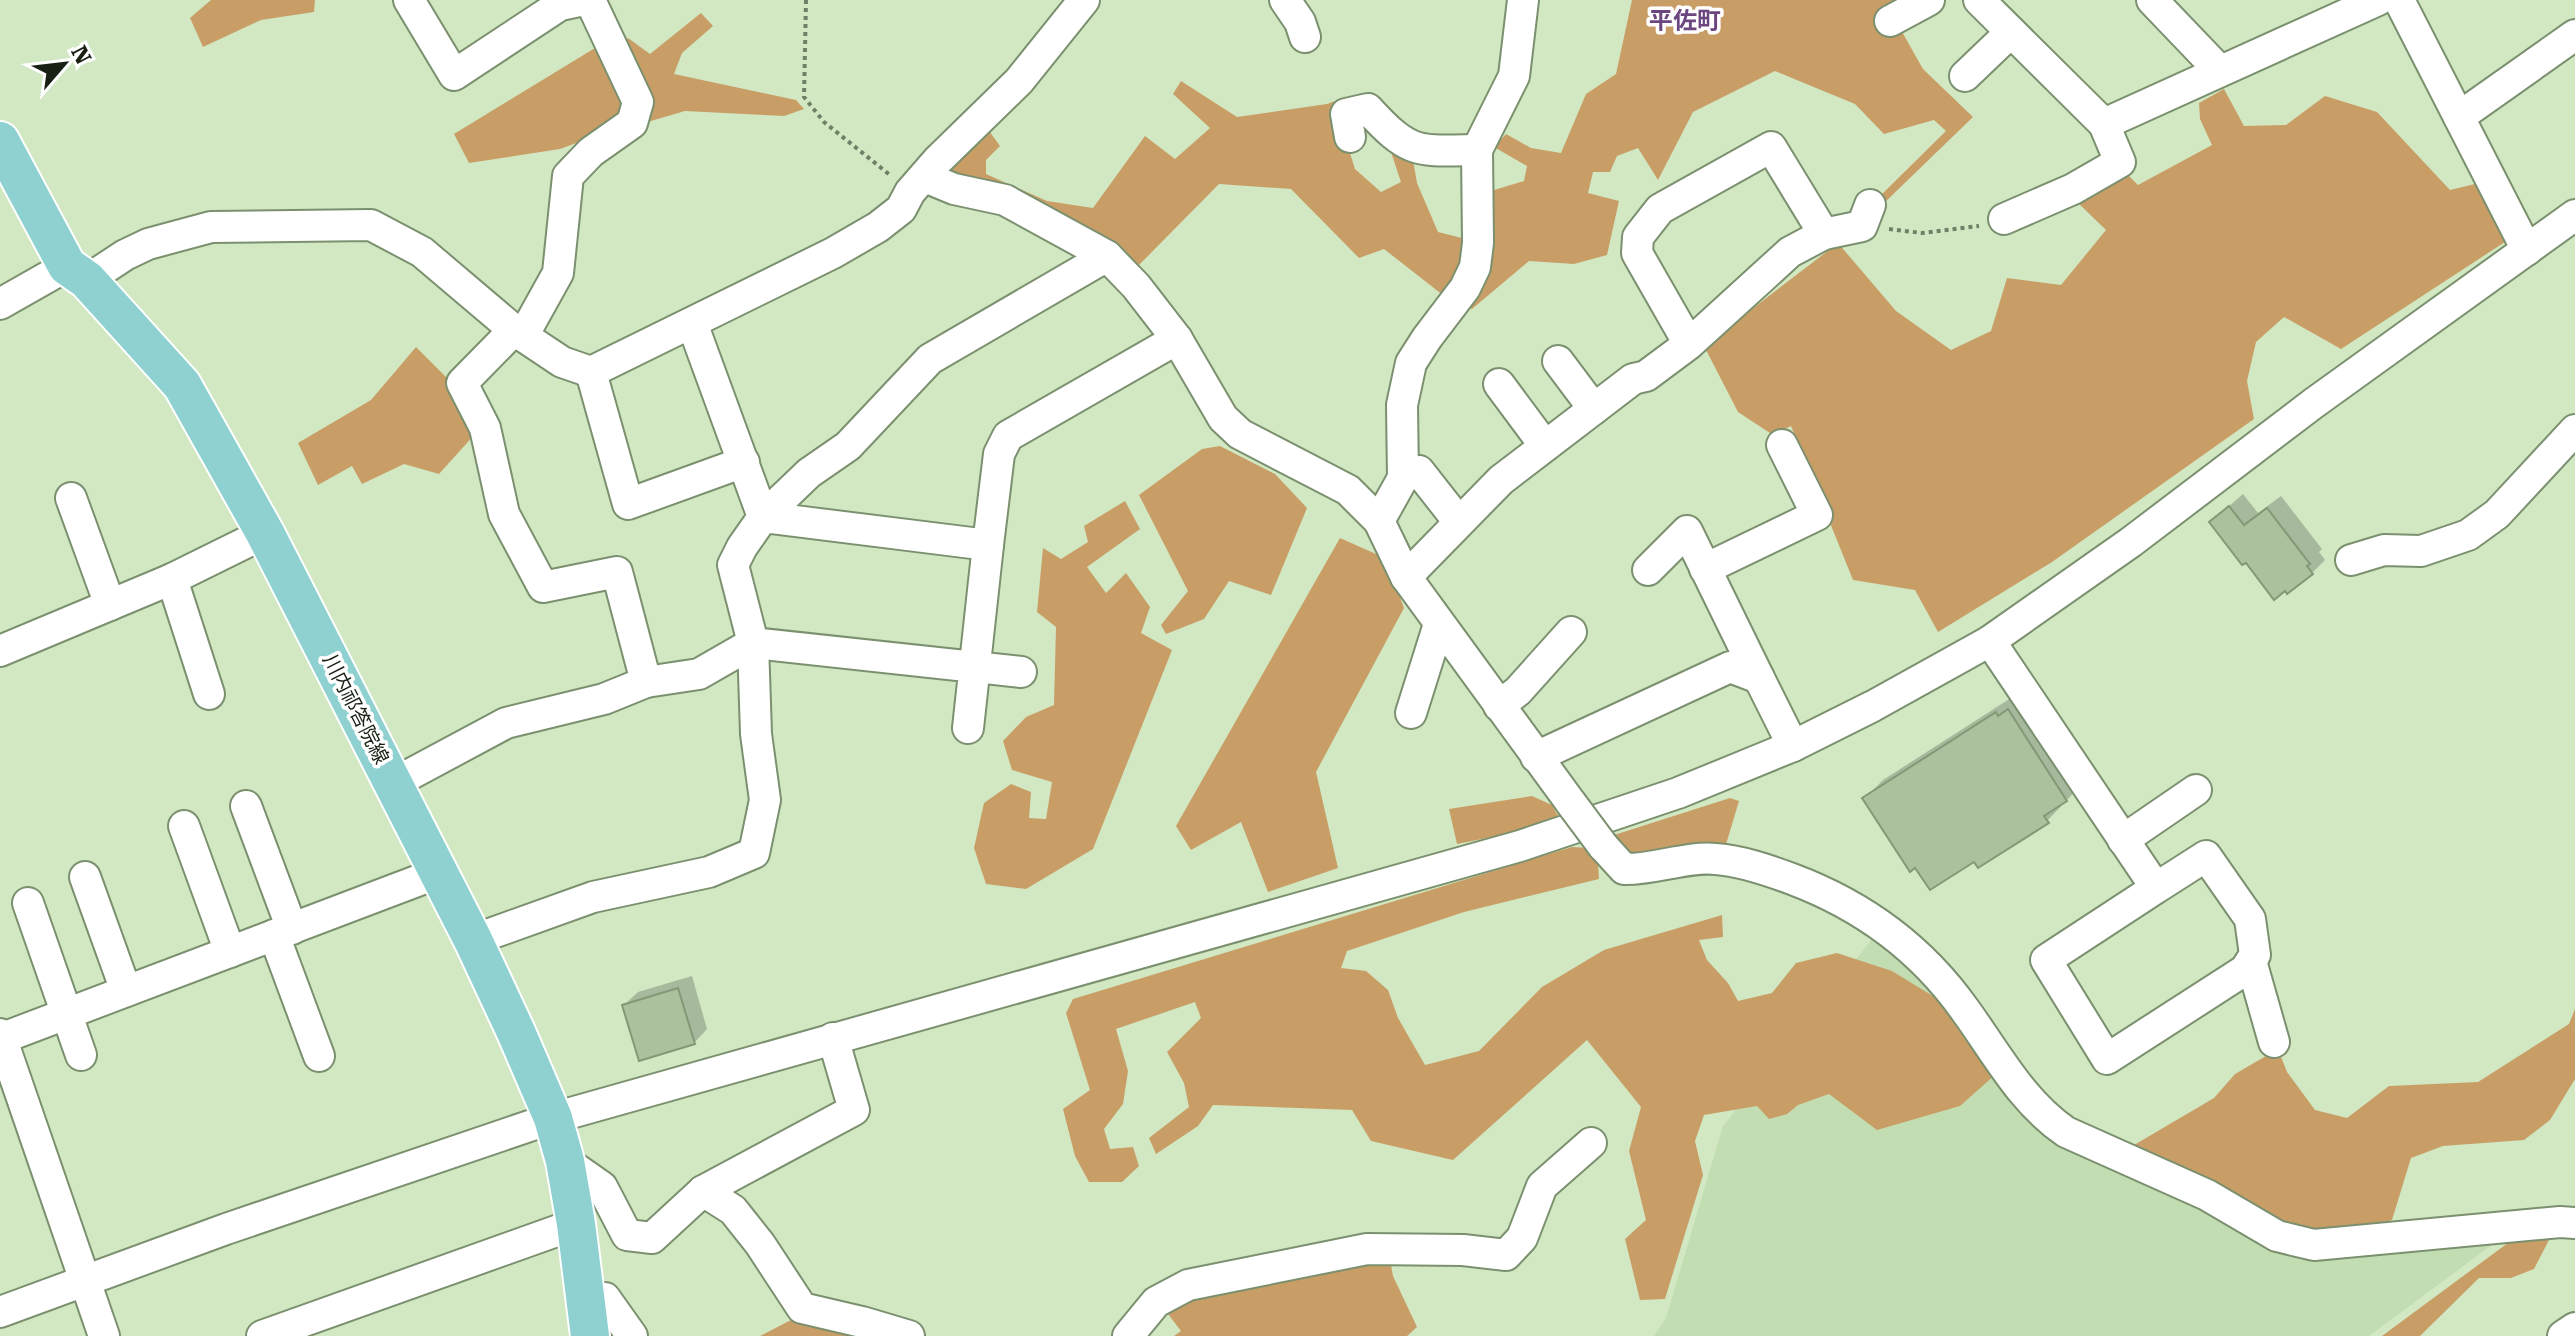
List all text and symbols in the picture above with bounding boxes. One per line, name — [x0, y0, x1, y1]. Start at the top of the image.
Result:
district label: 平佐町 — [1649, 7, 1721, 35]
north arrow — [24, 24, 104, 104]
text: N — [66, 41, 96, 68]
street label: 川内祁答院線 — [318, 650, 394, 768]

